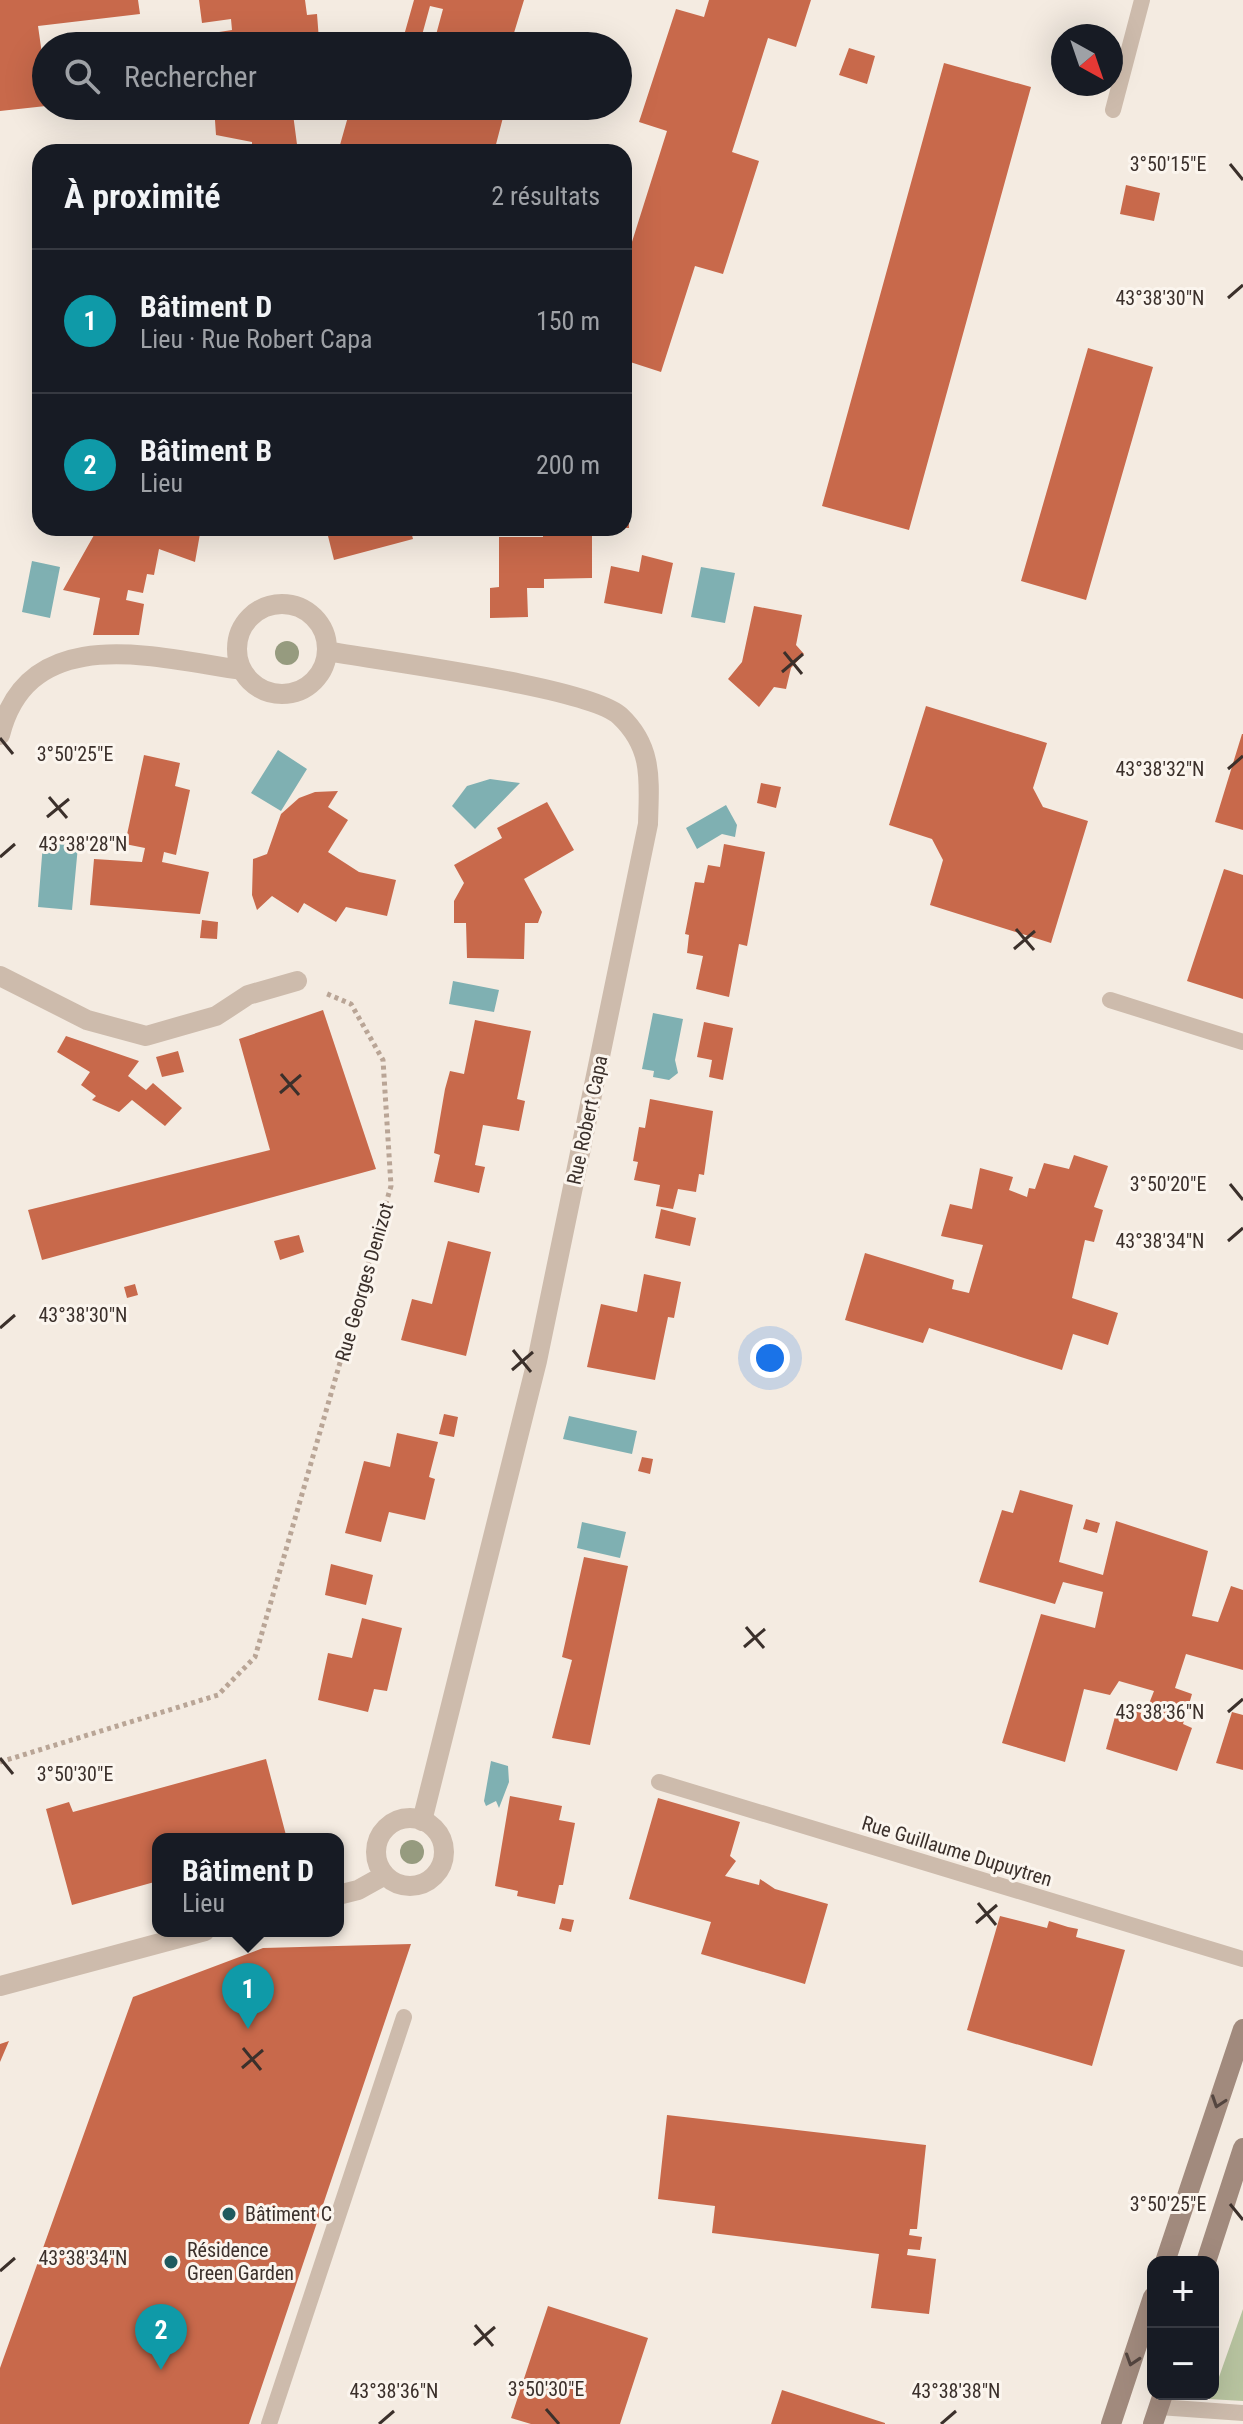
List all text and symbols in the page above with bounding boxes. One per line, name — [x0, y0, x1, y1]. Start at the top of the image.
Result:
north arrow — [1051, 24, 1123, 96]
search box — [32, 32, 632, 120]
icon: search — [60, 54, 104, 98]
text: Rechercher — [124, 59, 257, 94]
text: 3°50'15"E — [1130, 152, 1206, 176]
text: À proximité — [64, 176, 221, 216]
text: 2 résultats — [491, 181, 600, 211]
text: 43°38'30"N — [1115, 286, 1205, 310]
text: Bâtiment D — [140, 289, 272, 324]
text: 1 — [83, 306, 97, 336]
text: 150 m — [536, 306, 600, 336]
text: Lieu · Rue Robert Capa — [140, 324, 372, 354]
text: Bâtiment B — [140, 433, 272, 468]
text: 2 — [83, 450, 97, 480]
text: 200 m — [536, 450, 600, 480]
text: Lieu — [140, 468, 183, 498]
text: 3°50'25"E — [37, 742, 113, 766]
text: 43°38'32"N — [1115, 757, 1205, 781]
text: 43°38'28"N — [38, 832, 128, 856]
street label: Rue Robert Capa — [562, 1053, 612, 1187]
text: 3°50'20"E — [1130, 1172, 1206, 1196]
street label: Rue Georges Denizot — [330, 1200, 398, 1364]
text: 43°38'34"N — [1115, 1229, 1205, 1253]
text: 43°38'30"N — [38, 1303, 128, 1327]
your location — [750, 1338, 790, 1378]
text: 43°38'36"N — [1115, 1700, 1205, 1724]
text: 3°50'30"E — [37, 1762, 113, 1786]
street label: Rue Guillaume Dupuytren — [859, 1811, 1055, 1891]
popup — [152, 1833, 344, 1937]
text: Bâtiment D — [182, 1853, 314, 1888]
text: Lieu — [182, 1888, 225, 1918]
pin: 1 — [222, 1963, 274, 2029]
one-way arrow — [1212, 2095, 1228, 2109]
text: 3°50'25"E — [1130, 2192, 1206, 2216]
place label: Bâtiment C — [245, 2202, 332, 2226]
marker: Bâtiment C — [220, 2205, 238, 2223]
place label: Résidence Green Garden — [187, 2238, 294, 2285]
text: 43°38'34"N — [38, 2246, 128, 2270]
marker: Résidence Green Garden — [162, 2253, 180, 2271]
map controls — [1147, 2256, 1219, 2400]
button: + — [1147, 2256, 1219, 2328]
pin: 2 — [135, 2304, 187, 2370]
button: − — [1147, 2328, 1219, 2400]
one-way arrow — [1125, 2352, 1141, 2366]
text: 3°50'30"E — [508, 2377, 584, 2401]
text: 43°38'36"N — [349, 2379, 439, 2403]
text: 43°38'38"N — [911, 2379, 1001, 2403]

